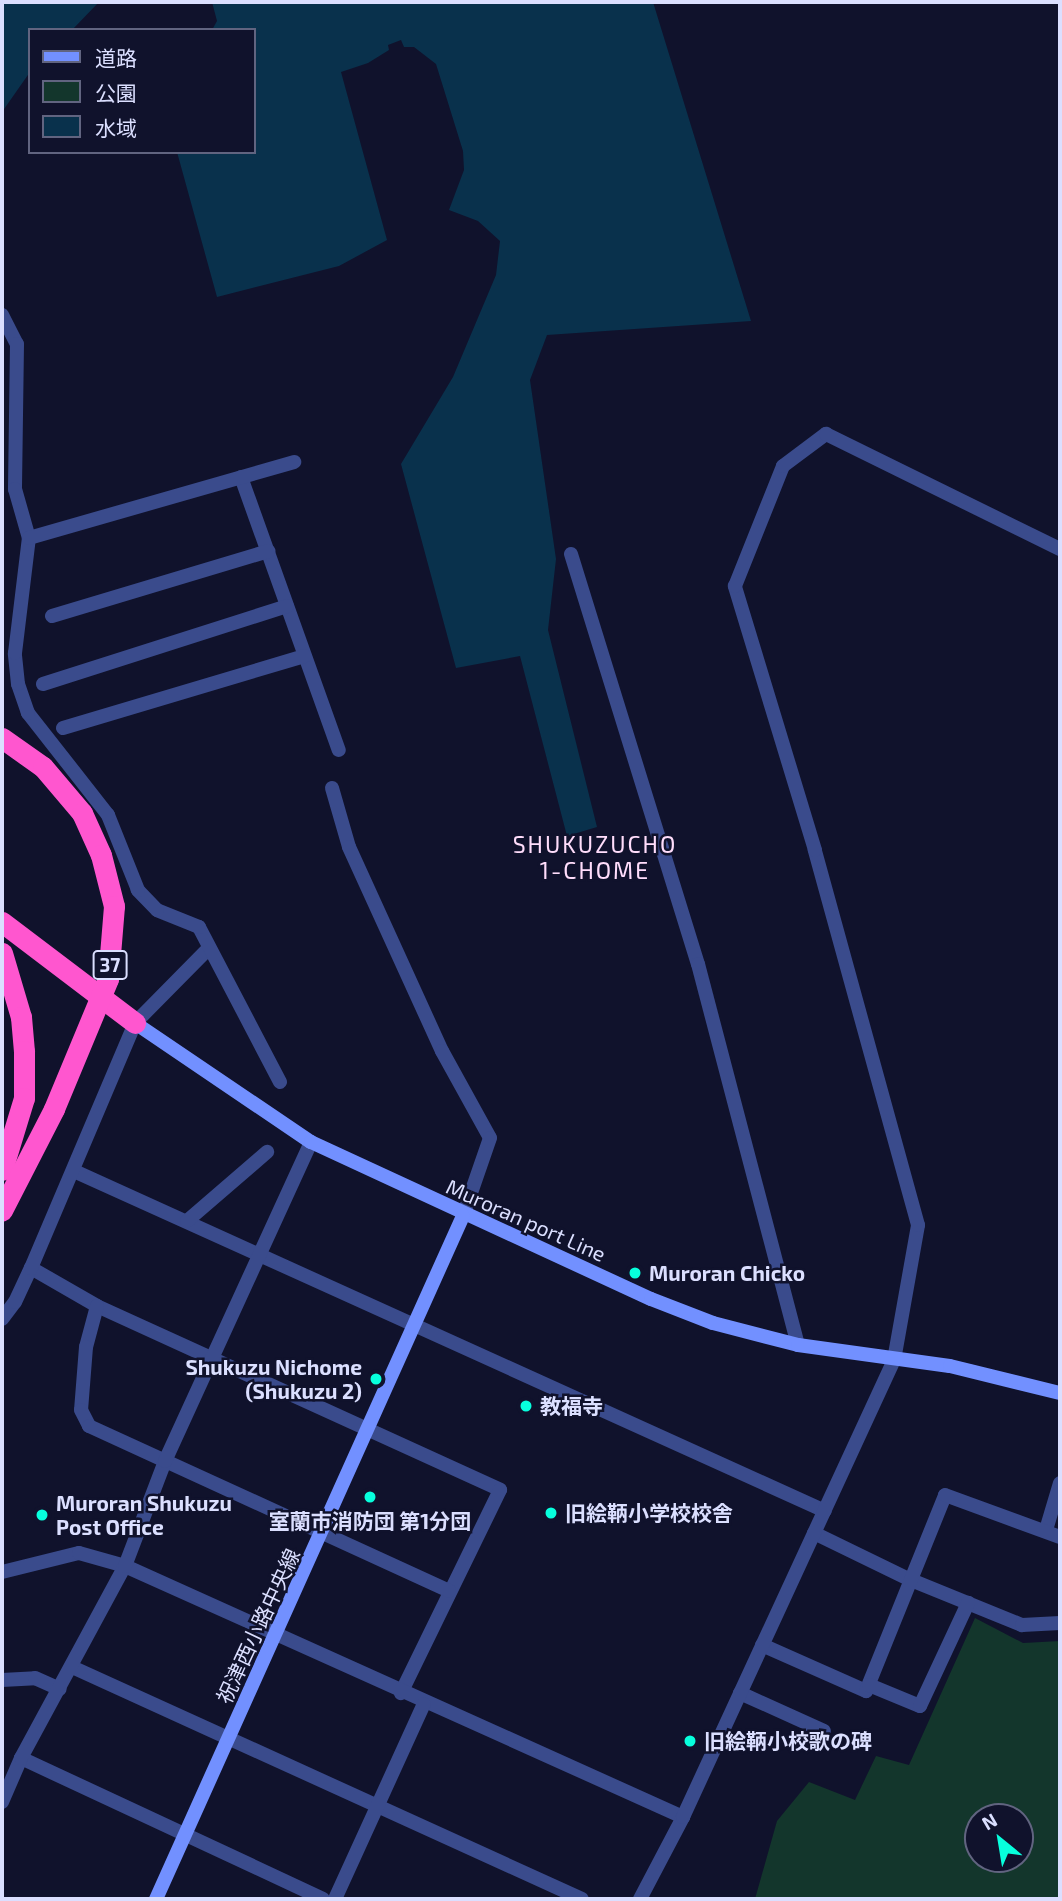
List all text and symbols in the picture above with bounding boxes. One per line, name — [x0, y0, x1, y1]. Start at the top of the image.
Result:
legend — [28, 28, 256, 154]
text: 道路 — [95, 45, 137, 70]
text: 公園 — [95, 80, 137, 105]
text: 水域 — [95, 115, 137, 140]
district label: SHUKUZUCHO 1-CHOME — [514, 830, 676, 884]
road number: 37 — [92, 950, 128, 981]
street label: Muroran port Line — [442, 1174, 610, 1266]
place label: Muroran Chicko — [649, 1260, 805, 1286]
marker: Muroran Chicko — [627, 1265, 643, 1281]
place label: Shukuzu Nichome (Shukuzu 2) — [185, 1354, 362, 1404]
marker: Shukuzu Nichome (Shukuzu 2) — [368, 1371, 384, 1387]
place label: 教福寺 — [540, 1393, 603, 1419]
marker: 教福寺 — [518, 1398, 534, 1414]
marker: 室蘭市消防団 第1分団 — [362, 1489, 378, 1505]
place label: Muroran Shukuzu Post Office — [56, 1490, 232, 1540]
place label: 旧絵鞆小学校校舎 — [565, 1500, 733, 1526]
marker: 旧絵鞆小学校校舎 — [543, 1505, 559, 1521]
marker: Muroran Shukuzu Post Office — [34, 1507, 50, 1523]
place label: 室蘭市消防団 第1分団 — [269, 1508, 471, 1534]
street label: 祝津西小路中央線 — [211, 1545, 305, 1707]
place label: 旧絵鞆小校歌の碑 — [704, 1728, 872, 1754]
marker: 旧絵鞆小校歌の碑 — [682, 1733, 698, 1749]
north arrow — [964, 1803, 1034, 1873]
text: N — [978, 1808, 1001, 1835]

